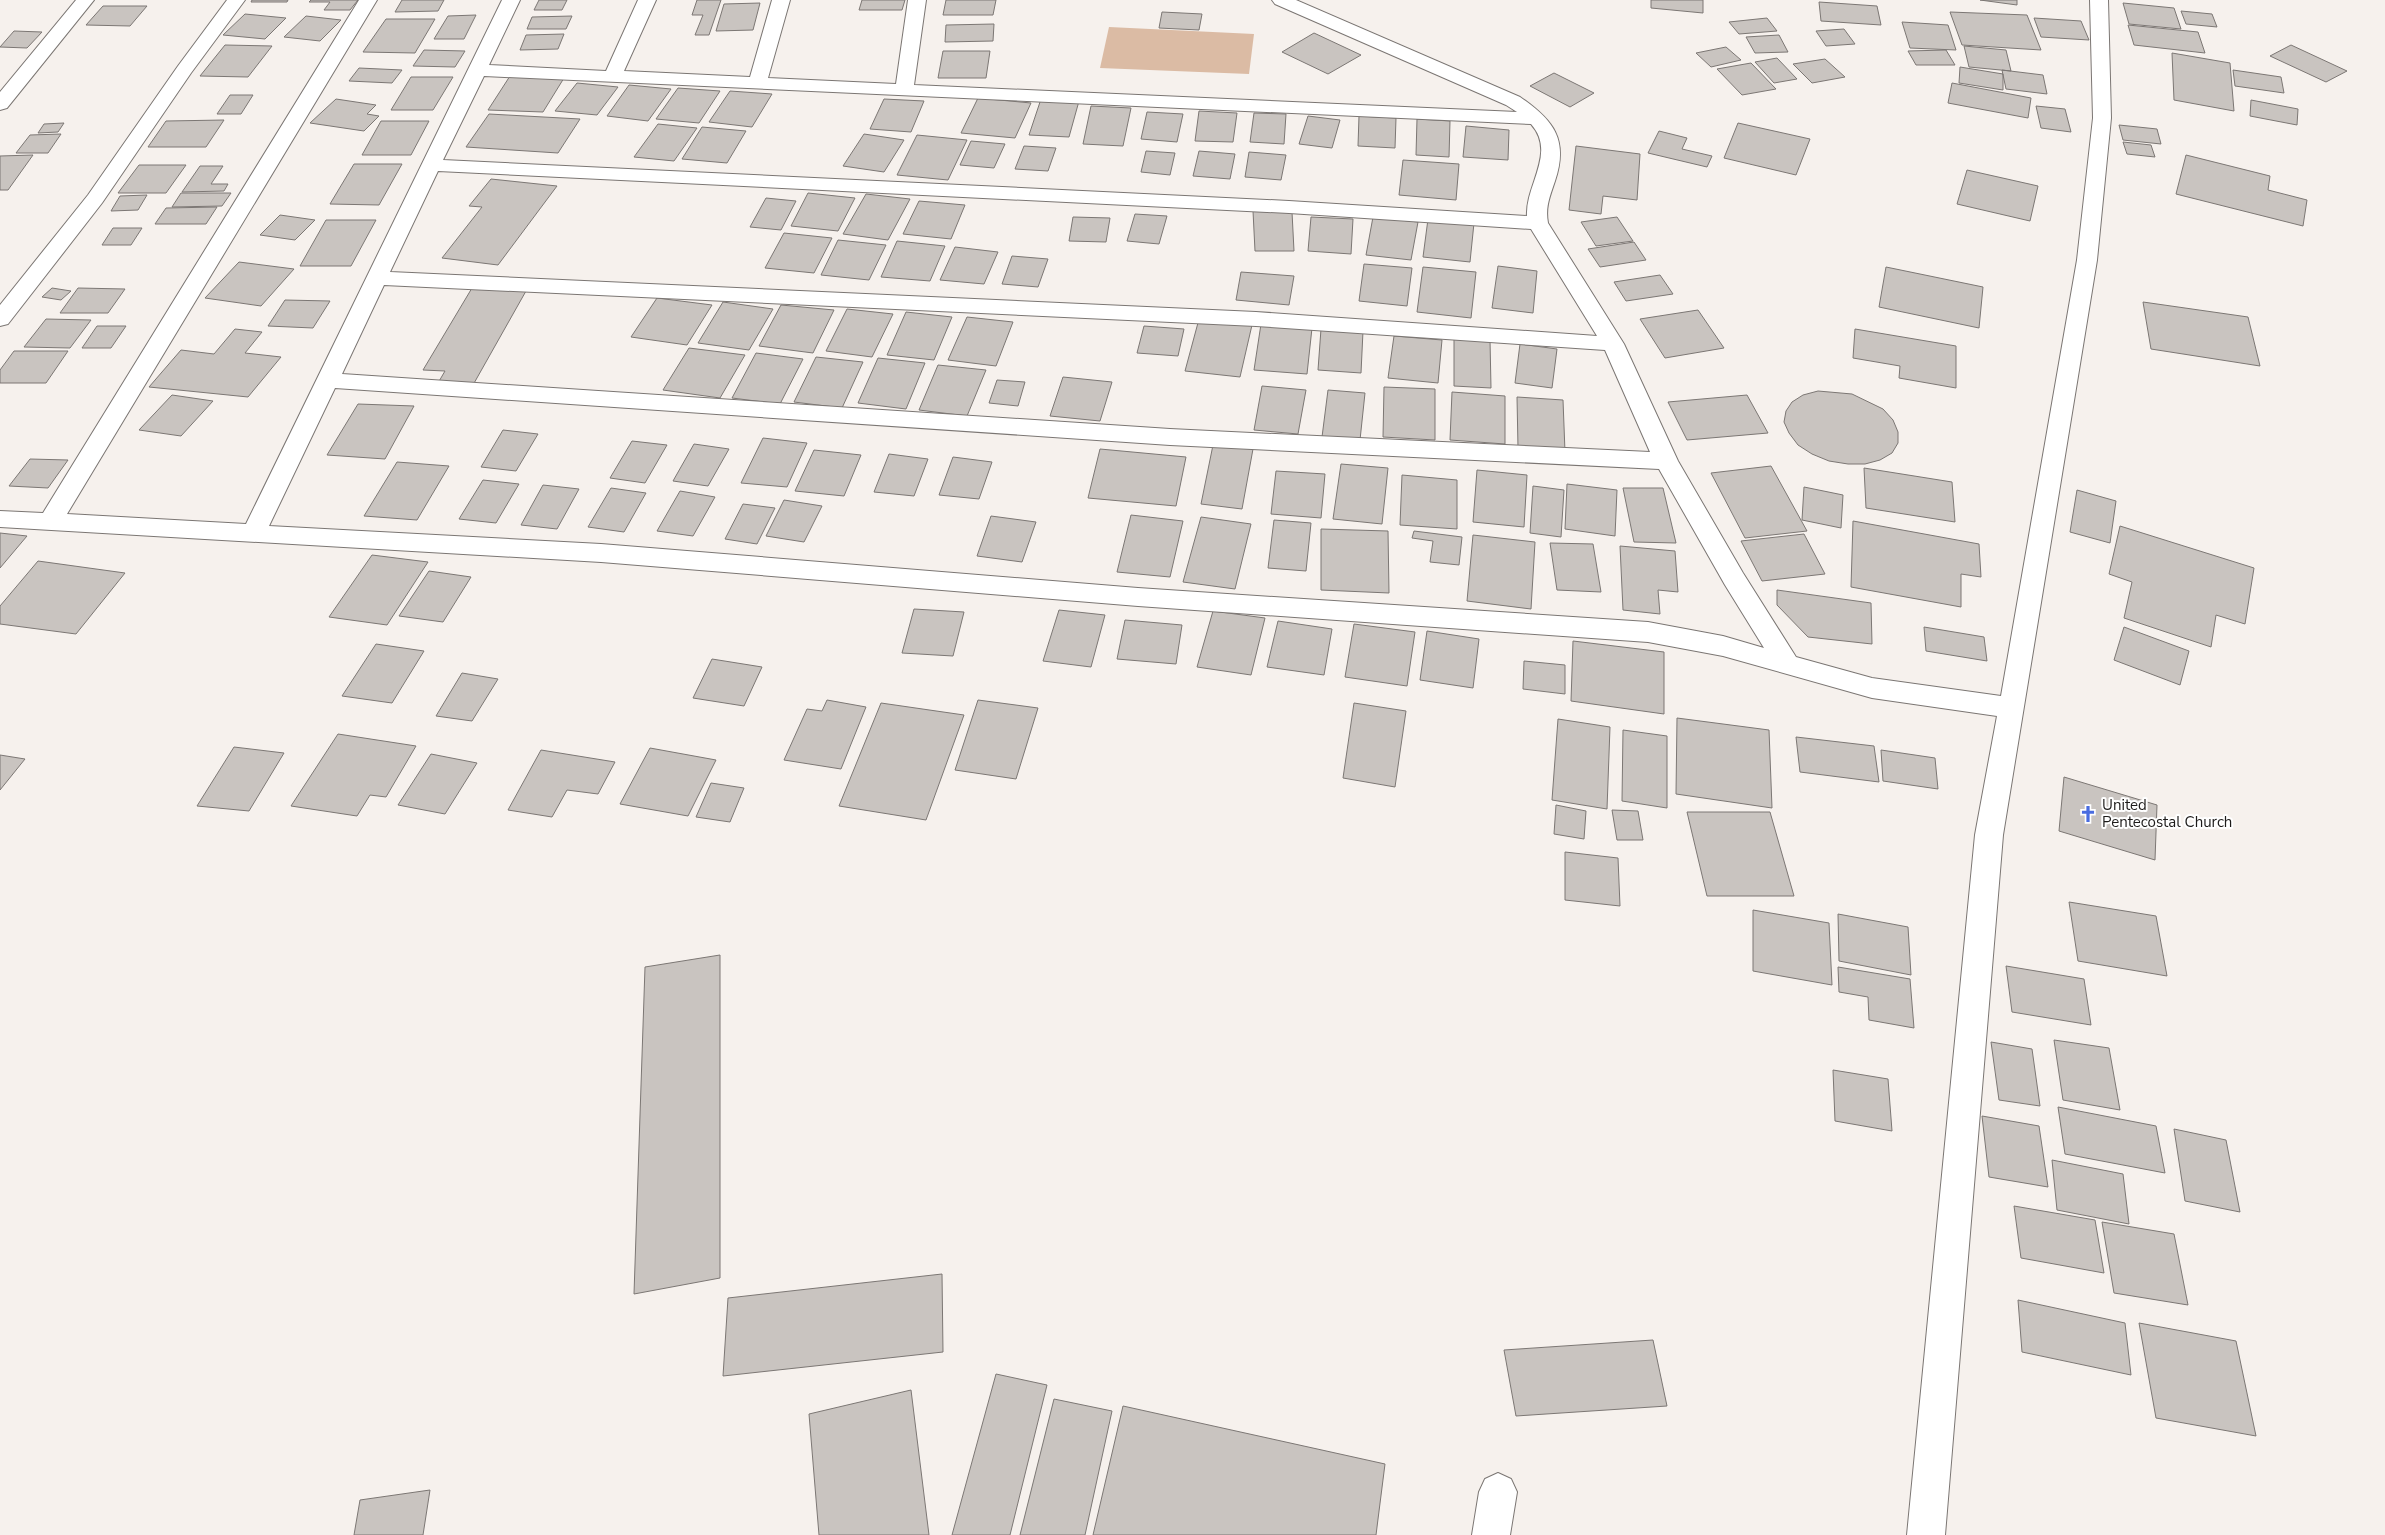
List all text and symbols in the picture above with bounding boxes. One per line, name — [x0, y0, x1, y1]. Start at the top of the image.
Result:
place label: United Pentecostal Church — [2102, 795, 2232, 832]
church icon: United Pentecostal Church — [2078, 804, 2098, 824]

